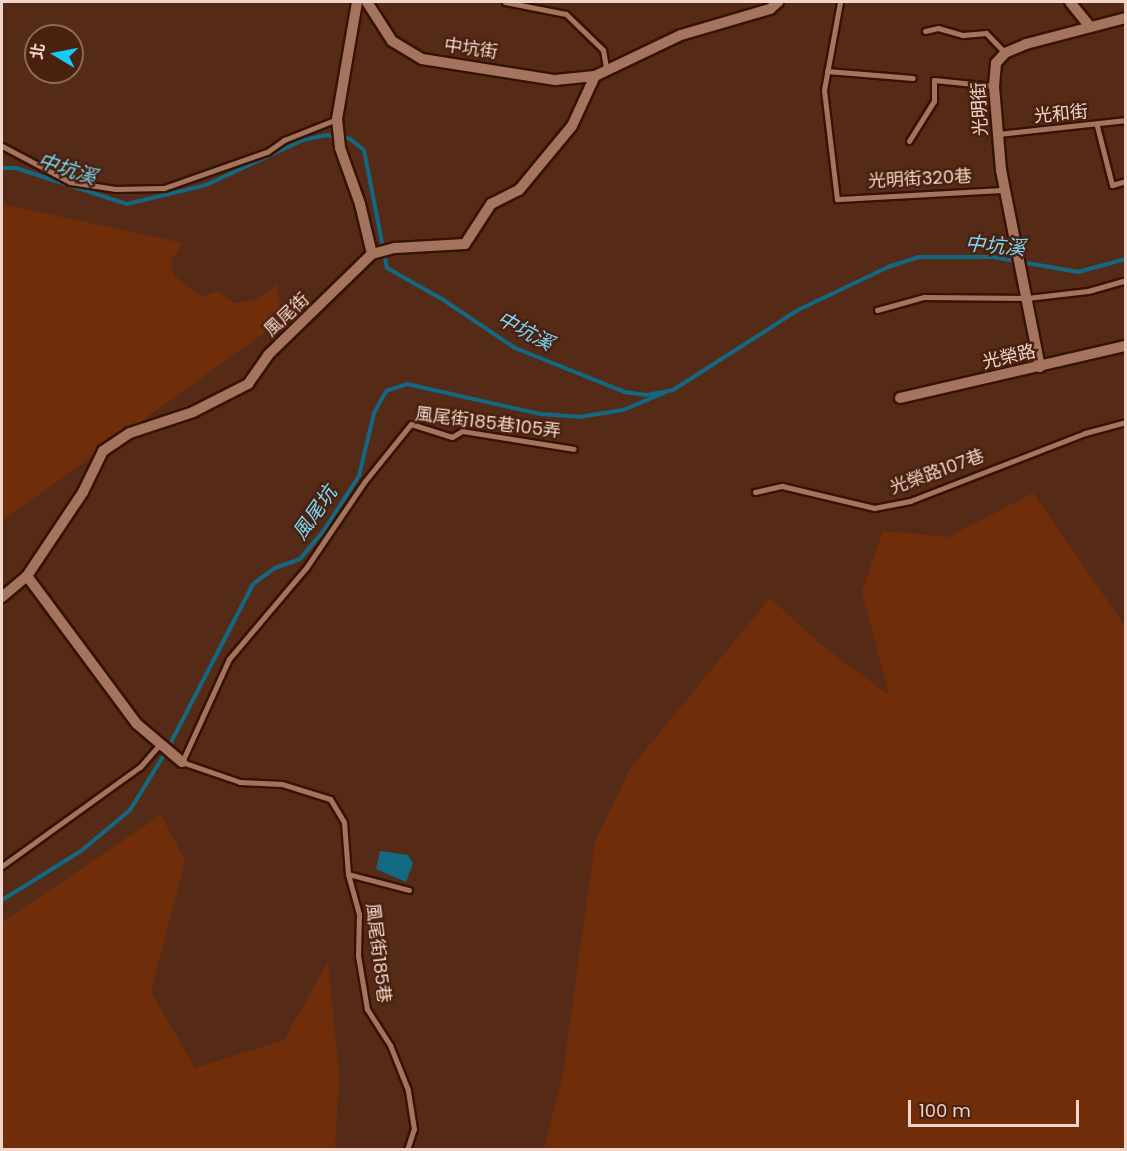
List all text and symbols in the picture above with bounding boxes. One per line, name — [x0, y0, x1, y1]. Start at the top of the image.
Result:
north arrow — [24, 24, 84, 84]
street label: 中坑街 — [443, 35, 499, 63]
text: 北 — [25, 41, 50, 61]
street label: 光明街 — [968, 81, 992, 137]
street label: 光和街 — [1033, 101, 1089, 127]
water label: 中坑溪 — [35, 148, 99, 190]
street label: 光明街320巷 — [867, 165, 973, 193]
water label: 中坑溪 — [964, 231, 1026, 261]
street label: 風尾街 — [260, 289, 314, 341]
water label: 中坑溪 — [493, 306, 557, 356]
street label: 光榮路 — [980, 340, 1038, 374]
street label: 風尾街185巷105弄 — [414, 403, 562, 443]
street label: 光榮路107巷 — [887, 445, 987, 499]
water label: 風尾坑 — [288, 482, 342, 544]
street label: 風尾街185巷 — [361, 902, 395, 1004]
scale bar — [911, 1088, 1082, 1126]
text: 100 m — [919, 1098, 971, 1123]

